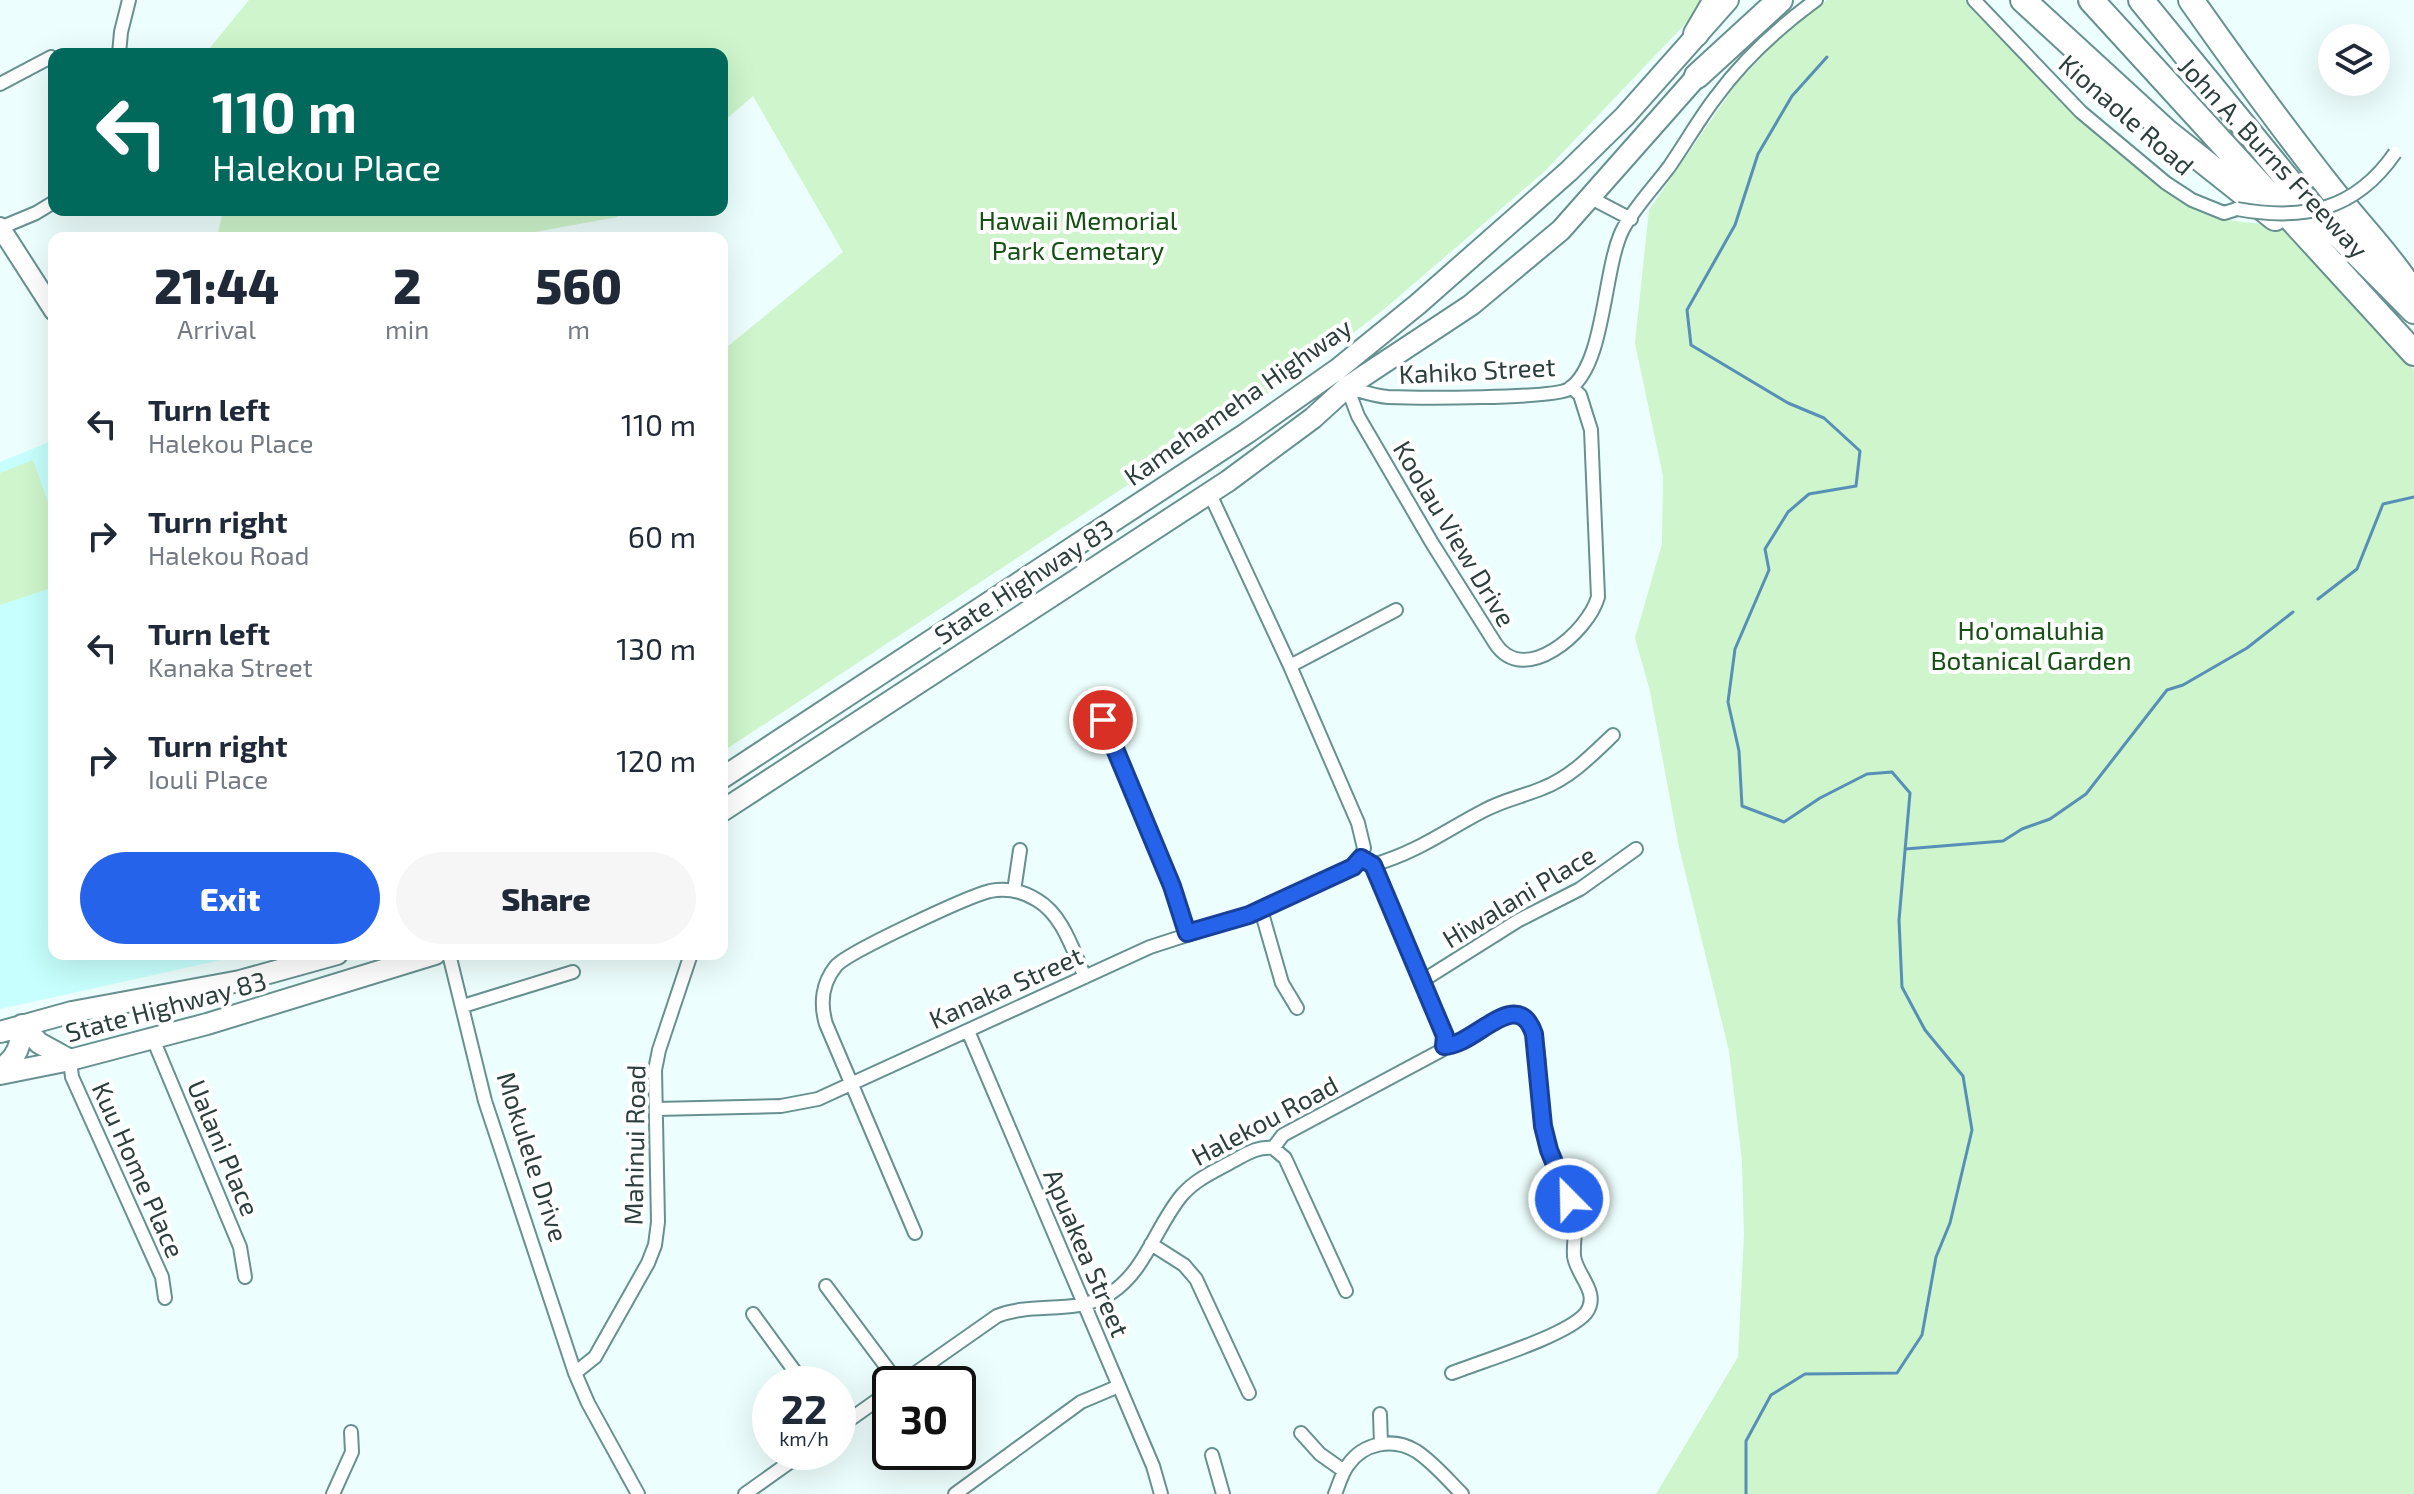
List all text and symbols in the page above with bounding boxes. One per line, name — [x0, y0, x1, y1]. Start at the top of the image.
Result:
map controls — [2318, 24, 2390, 96]
button: layers — [2318, 24, 2390, 96]
street label: Kionaole Road — [2053, 47, 2201, 181]
street label: John A. Burns Freeway — [2173, 50, 2375, 264]
text: 110 m — [212, 77, 357, 144]
icon: left — [80, 80, 184, 184]
text: Halekou Place — [212, 145, 441, 188]
park label: Hawaii Memorial Park Cemetary — [978, 204, 1178, 265]
text: 21:44 — [154, 256, 279, 314]
text: 2 — [393, 256, 421, 314]
text: 560 — [535, 256, 622, 314]
street label: Kamehameha Highway — [1117, 310, 1357, 491]
text: Arrival — [177, 313, 256, 344]
text: min — [385, 313, 429, 344]
text: m — [567, 313, 590, 344]
street label: Kahiko Street — [1398, 350, 1556, 389]
text: Turn left — [148, 391, 270, 427]
icon: left — [80, 402, 124, 446]
text: 110 m — [621, 406, 696, 442]
text: Halekou Place — [148, 427, 313, 458]
street label: Koolau View Drive — [1388, 435, 1523, 632]
text: Turn right — [148, 503, 288, 539]
street label: State Highway 83 — [928, 511, 1118, 650]
icon: right — [80, 514, 124, 558]
text: 60 m — [628, 518, 696, 554]
text: Halekou Road — [148, 539, 309, 570]
park label: Ho'omaluhia Botanical Garden — [1930, 614, 2132, 675]
text: Turn left — [148, 615, 270, 651]
icon: left — [80, 626, 124, 670]
text: 130 m — [616, 630, 696, 666]
text: Kanaka Street — [148, 651, 313, 682]
pin — [1069, 686, 1137, 754]
icon: arrive — [1081, 698, 1125, 742]
text: Turn right — [148, 727, 288, 763]
icon: right — [80, 738, 124, 782]
text: 120 m — [616, 742, 696, 778]
text: Iouli Place — [148, 763, 268, 794]
street label: Hiwalani Place — [1436, 838, 1600, 953]
button: Exit — [80, 852, 380, 944]
button: Share — [396, 852, 696, 944]
street label: Kanaka Street — [924, 939, 1087, 1034]
street label: State Highway 83 — [62, 964, 269, 1047]
street label: Mahinui Road — [617, 1064, 650, 1226]
street label: Mokulele Drive — [491, 1068, 575, 1245]
street label: Halekou Road — [1186, 1068, 1343, 1171]
street label: Ualani Place — [182, 1075, 267, 1220]
street label: Kuu Home Place — [87, 1077, 192, 1262]
position arrow — [1527, 1157, 1611, 1241]
street label: Apuakea Street — [1038, 1164, 1137, 1341]
speed limit sign: 30 — [872, 1366, 976, 1470]
text: 22 — [781, 1384, 827, 1432]
text: km/h — [779, 1426, 829, 1450]

